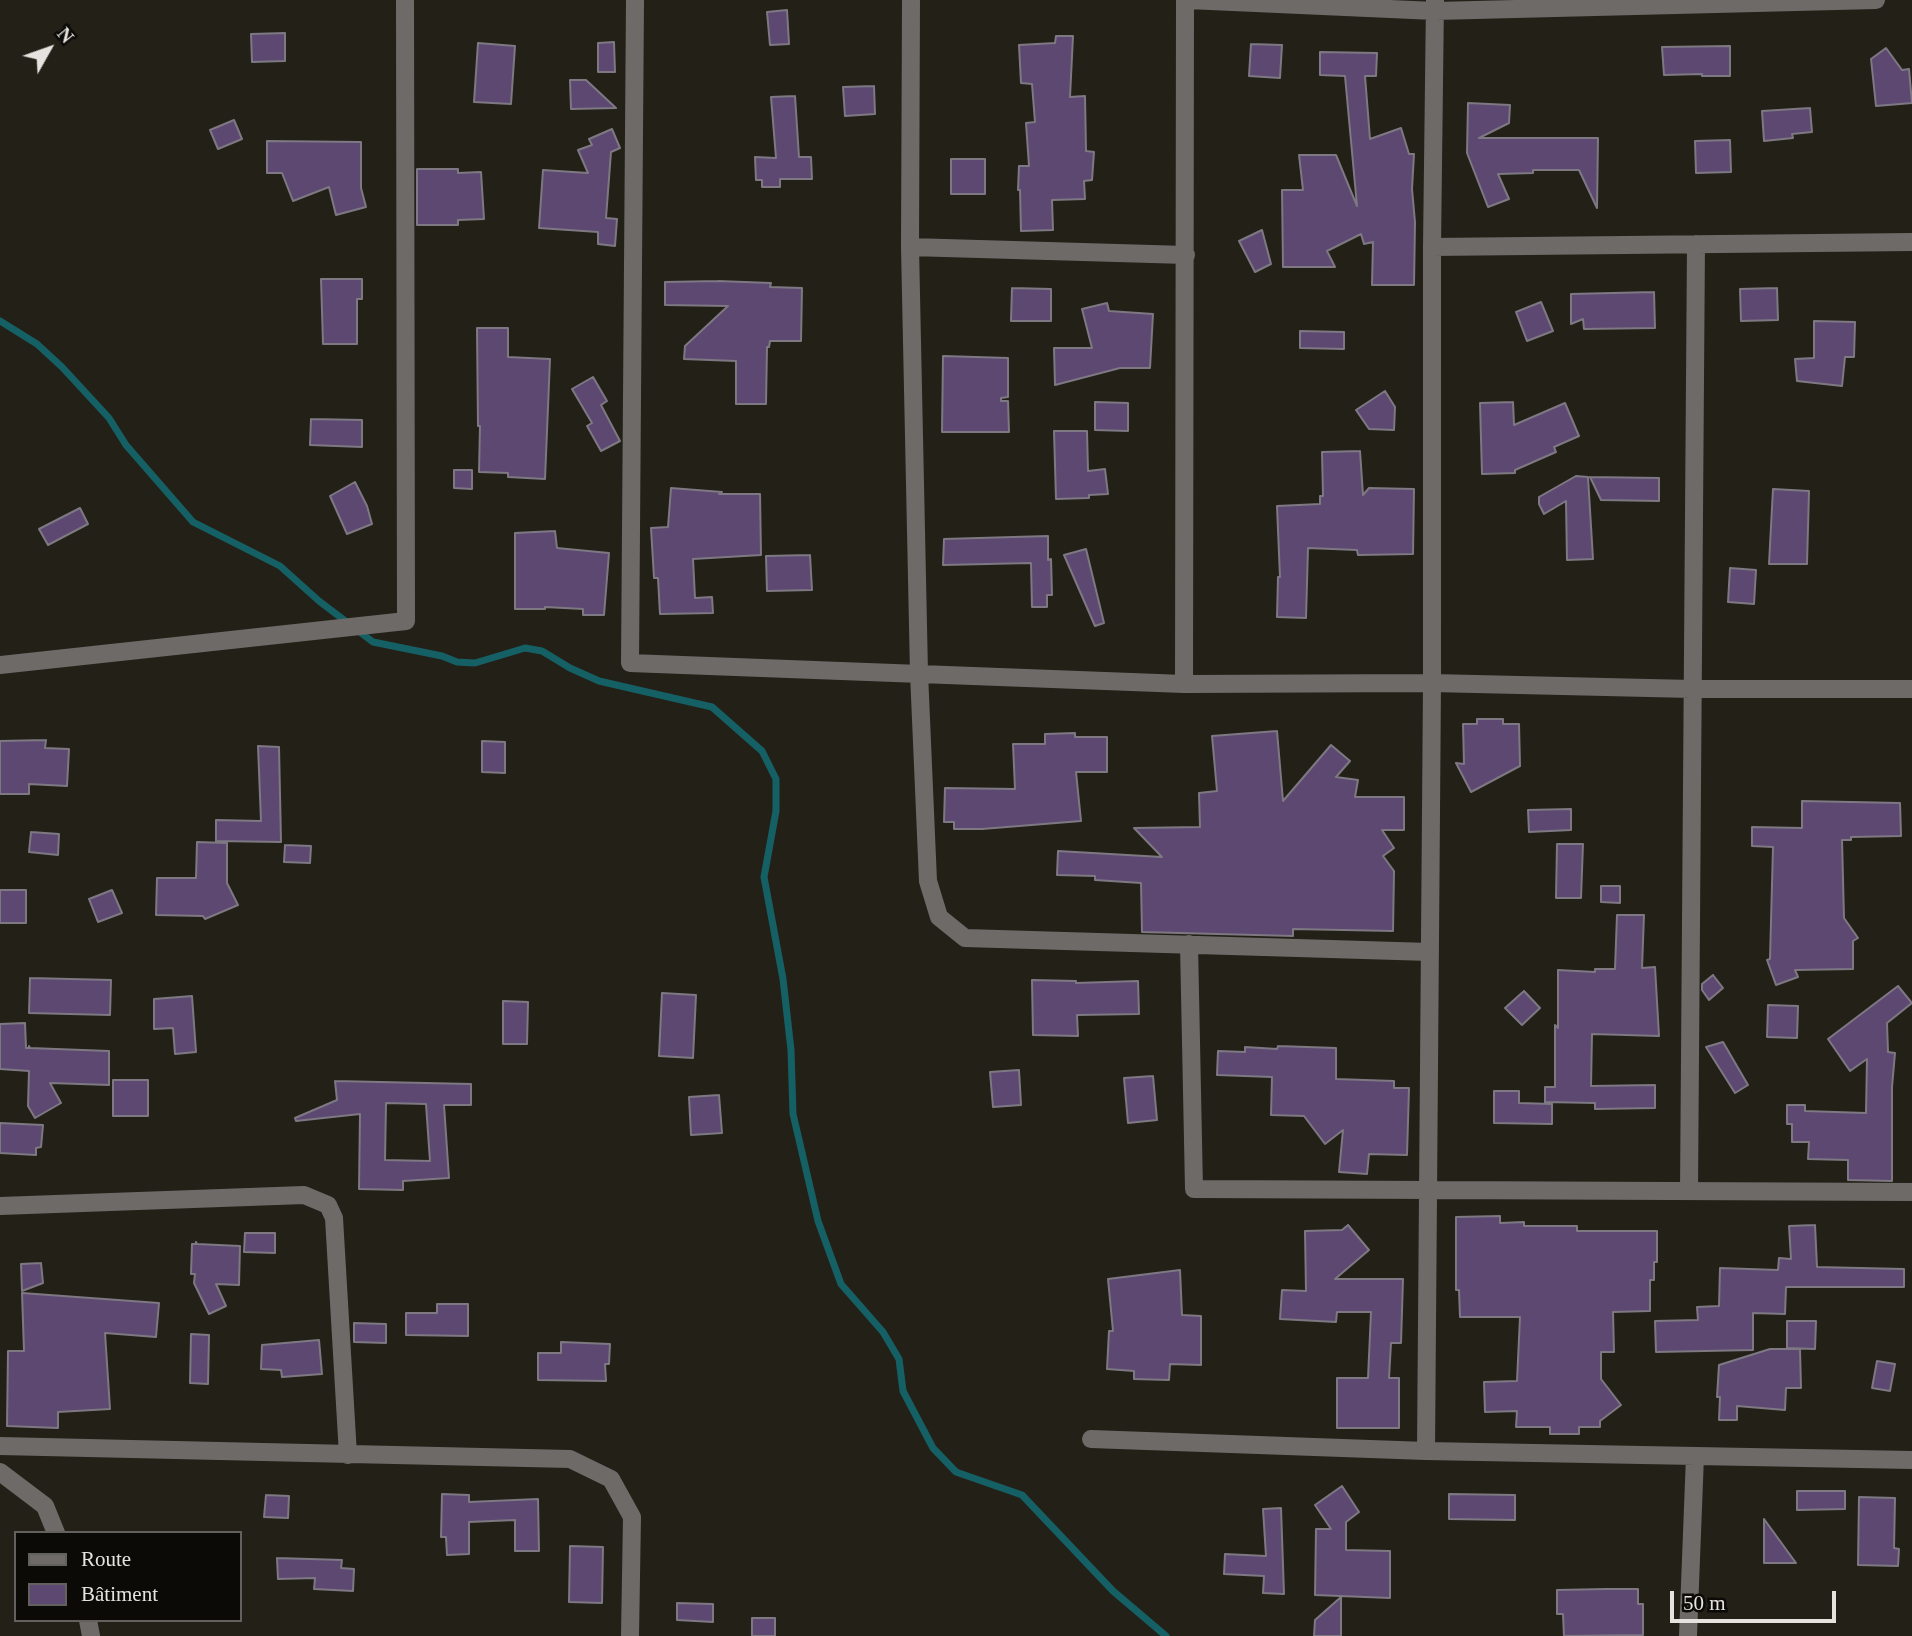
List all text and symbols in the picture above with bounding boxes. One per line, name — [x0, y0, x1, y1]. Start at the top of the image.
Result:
north arrow — [14, 14, 84, 84]
text: N — [53, 23, 78, 47]
legend — [14, 1531, 242, 1622]
text: Route — [81, 1547, 131, 1571]
scale bar — [1674, 1576, 1840, 1620]
text: Bâtiment — [81, 1582, 158, 1606]
text: 50 m — [1683, 1591, 1726, 1615]

